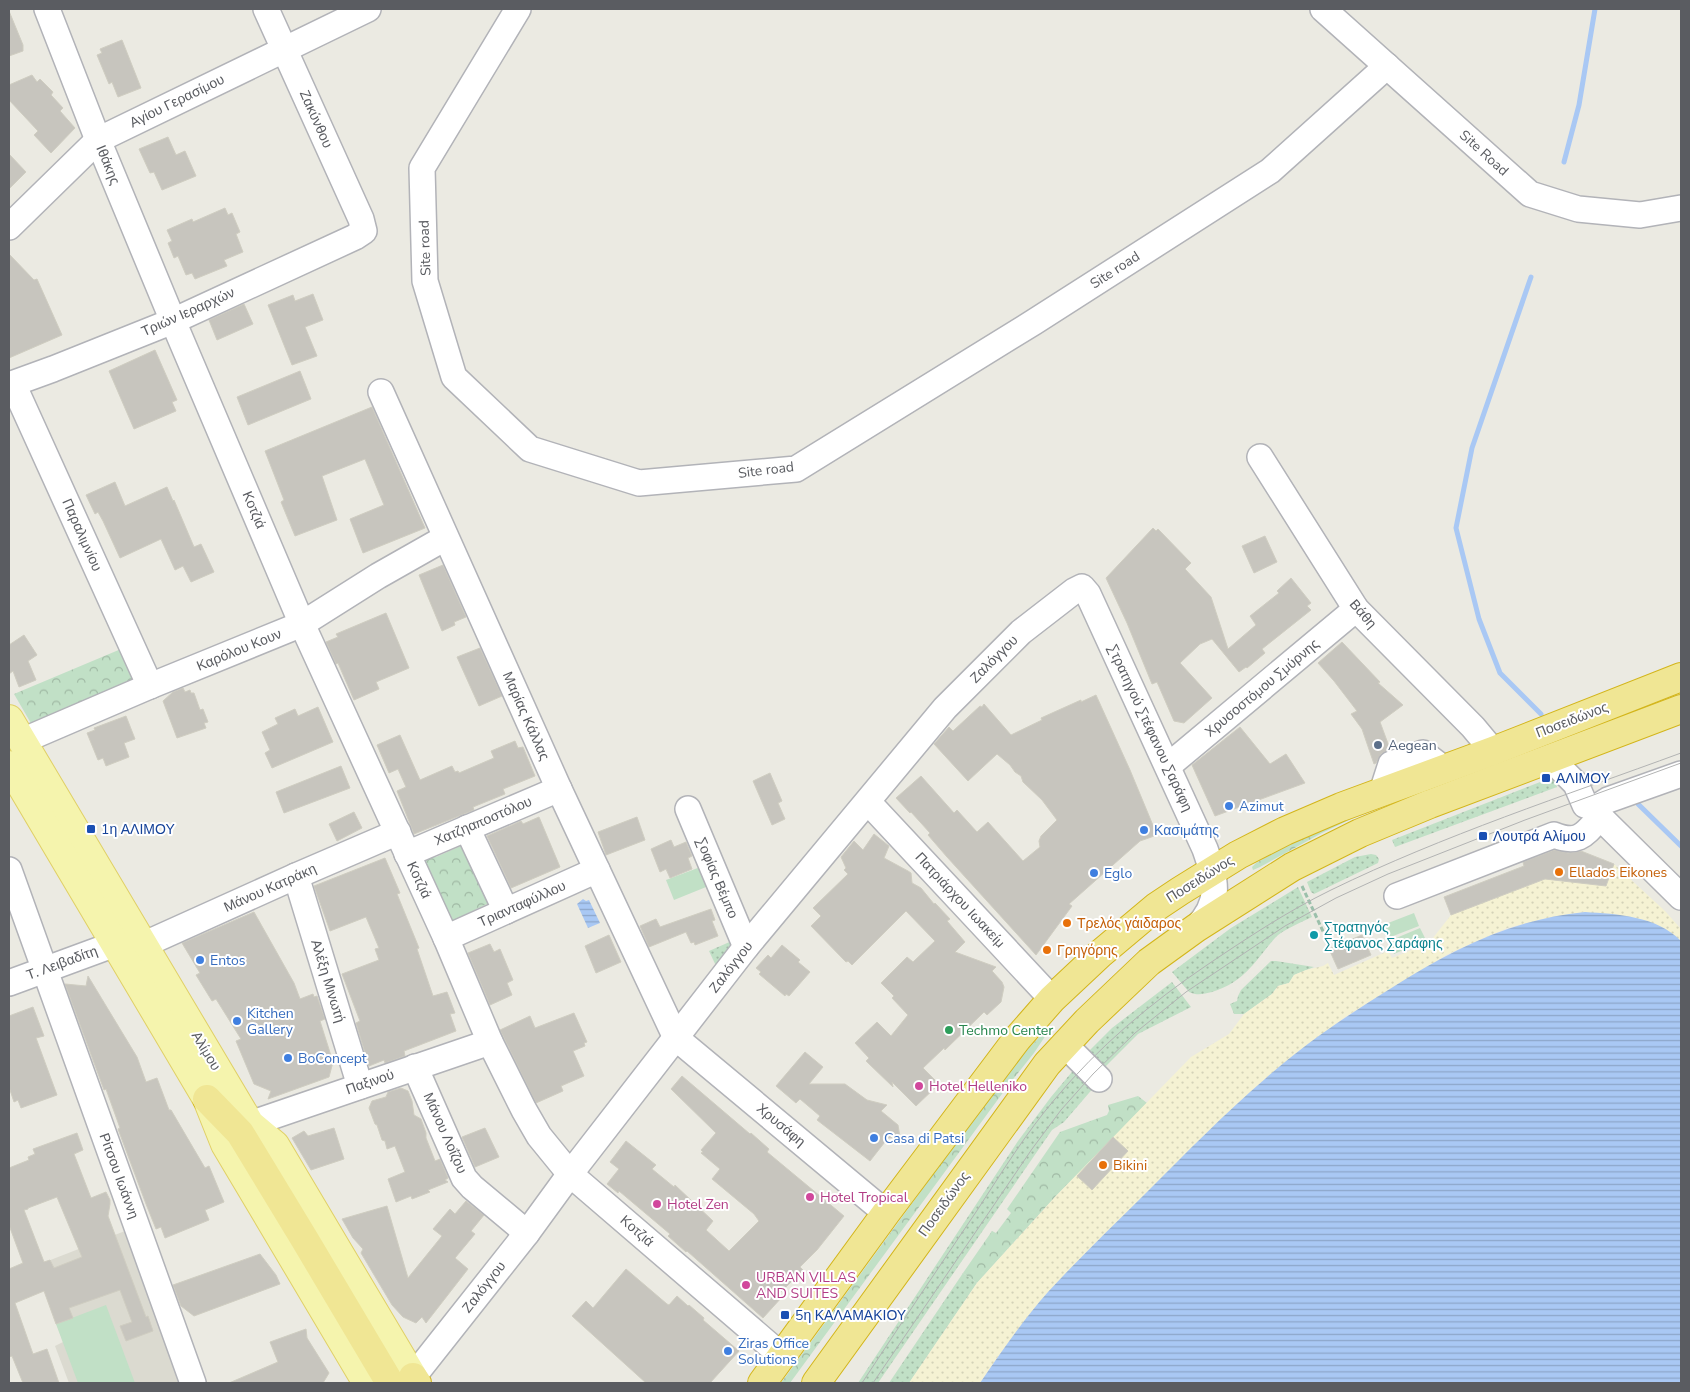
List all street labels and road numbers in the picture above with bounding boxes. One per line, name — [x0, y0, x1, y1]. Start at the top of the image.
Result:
street label: Αγίου Γερασίμου — [126, 70, 228, 132]
street label: Ζακύνθου — [295, 87, 337, 151]
street label: Site Road — [1455, 126, 1513, 180]
street label: Ιθάκης — [91, 142, 125, 188]
street label: Site road — [415, 220, 435, 276]
street label: Site road — [1086, 247, 1144, 293]
street label: Τριών Ιεραρχών — [138, 283, 238, 341]
street label: Site road — [737, 457, 795, 483]
street label: Κοτζιά — [238, 488, 270, 532]
street label: Παραλιμνίου — [58, 496, 106, 574]
street label: Βάθη — [1345, 595, 1381, 633]
street label: Καρόλου Κουν — [194, 624, 284, 676]
street label: Ζαλόγγου — [966, 631, 1022, 687]
street label: Χρυσοστόμου Σμύρνης — [1201, 634, 1323, 741]
street label: Στρατηγού Στέφανου Σαράφη — [1103, 641, 1197, 815]
street label: Μαρίας Κάλλας — [498, 669, 554, 764]
street label: Ποσειδώνος — [1533, 697, 1611, 743]
street label: Χατζηαποστόλου — [431, 792, 535, 850]
street label: Σοφίας Βέμπο — [691, 835, 743, 922]
street label: Πατριάρχου Ιωακείμ — [911, 848, 1009, 952]
street label: Ποσειδώνος — [1163, 851, 1238, 907]
street label: Κοτζιά — [402, 858, 436, 902]
street label: Μάνου Κατράκη — [221, 859, 319, 917]
street label: Τριανταφύλλου — [475, 876, 569, 932]
street label: Αλέξη Μινωτή — [306, 937, 350, 1025]
street label: Ζαλόγγου — [705, 937, 757, 997]
street label: Τ. Λειβαδίτη — [24, 941, 100, 985]
street label: Αλίμου — [187, 1028, 225, 1074]
street label: Παξινού — [343, 1065, 397, 1099]
street label: Μάνου Λοΐζου — [419, 1090, 471, 1176]
street label: Χρυσάφη — [752, 1099, 810, 1151]
street label: Ρίτσου Ιωάννη — [95, 1130, 143, 1222]
street label: Ποσειδώνος — [914, 1167, 974, 1240]
street label: Κοτζιά — [616, 1211, 658, 1251]
street label: Ζαλόγγου — [458, 1257, 510, 1317]

